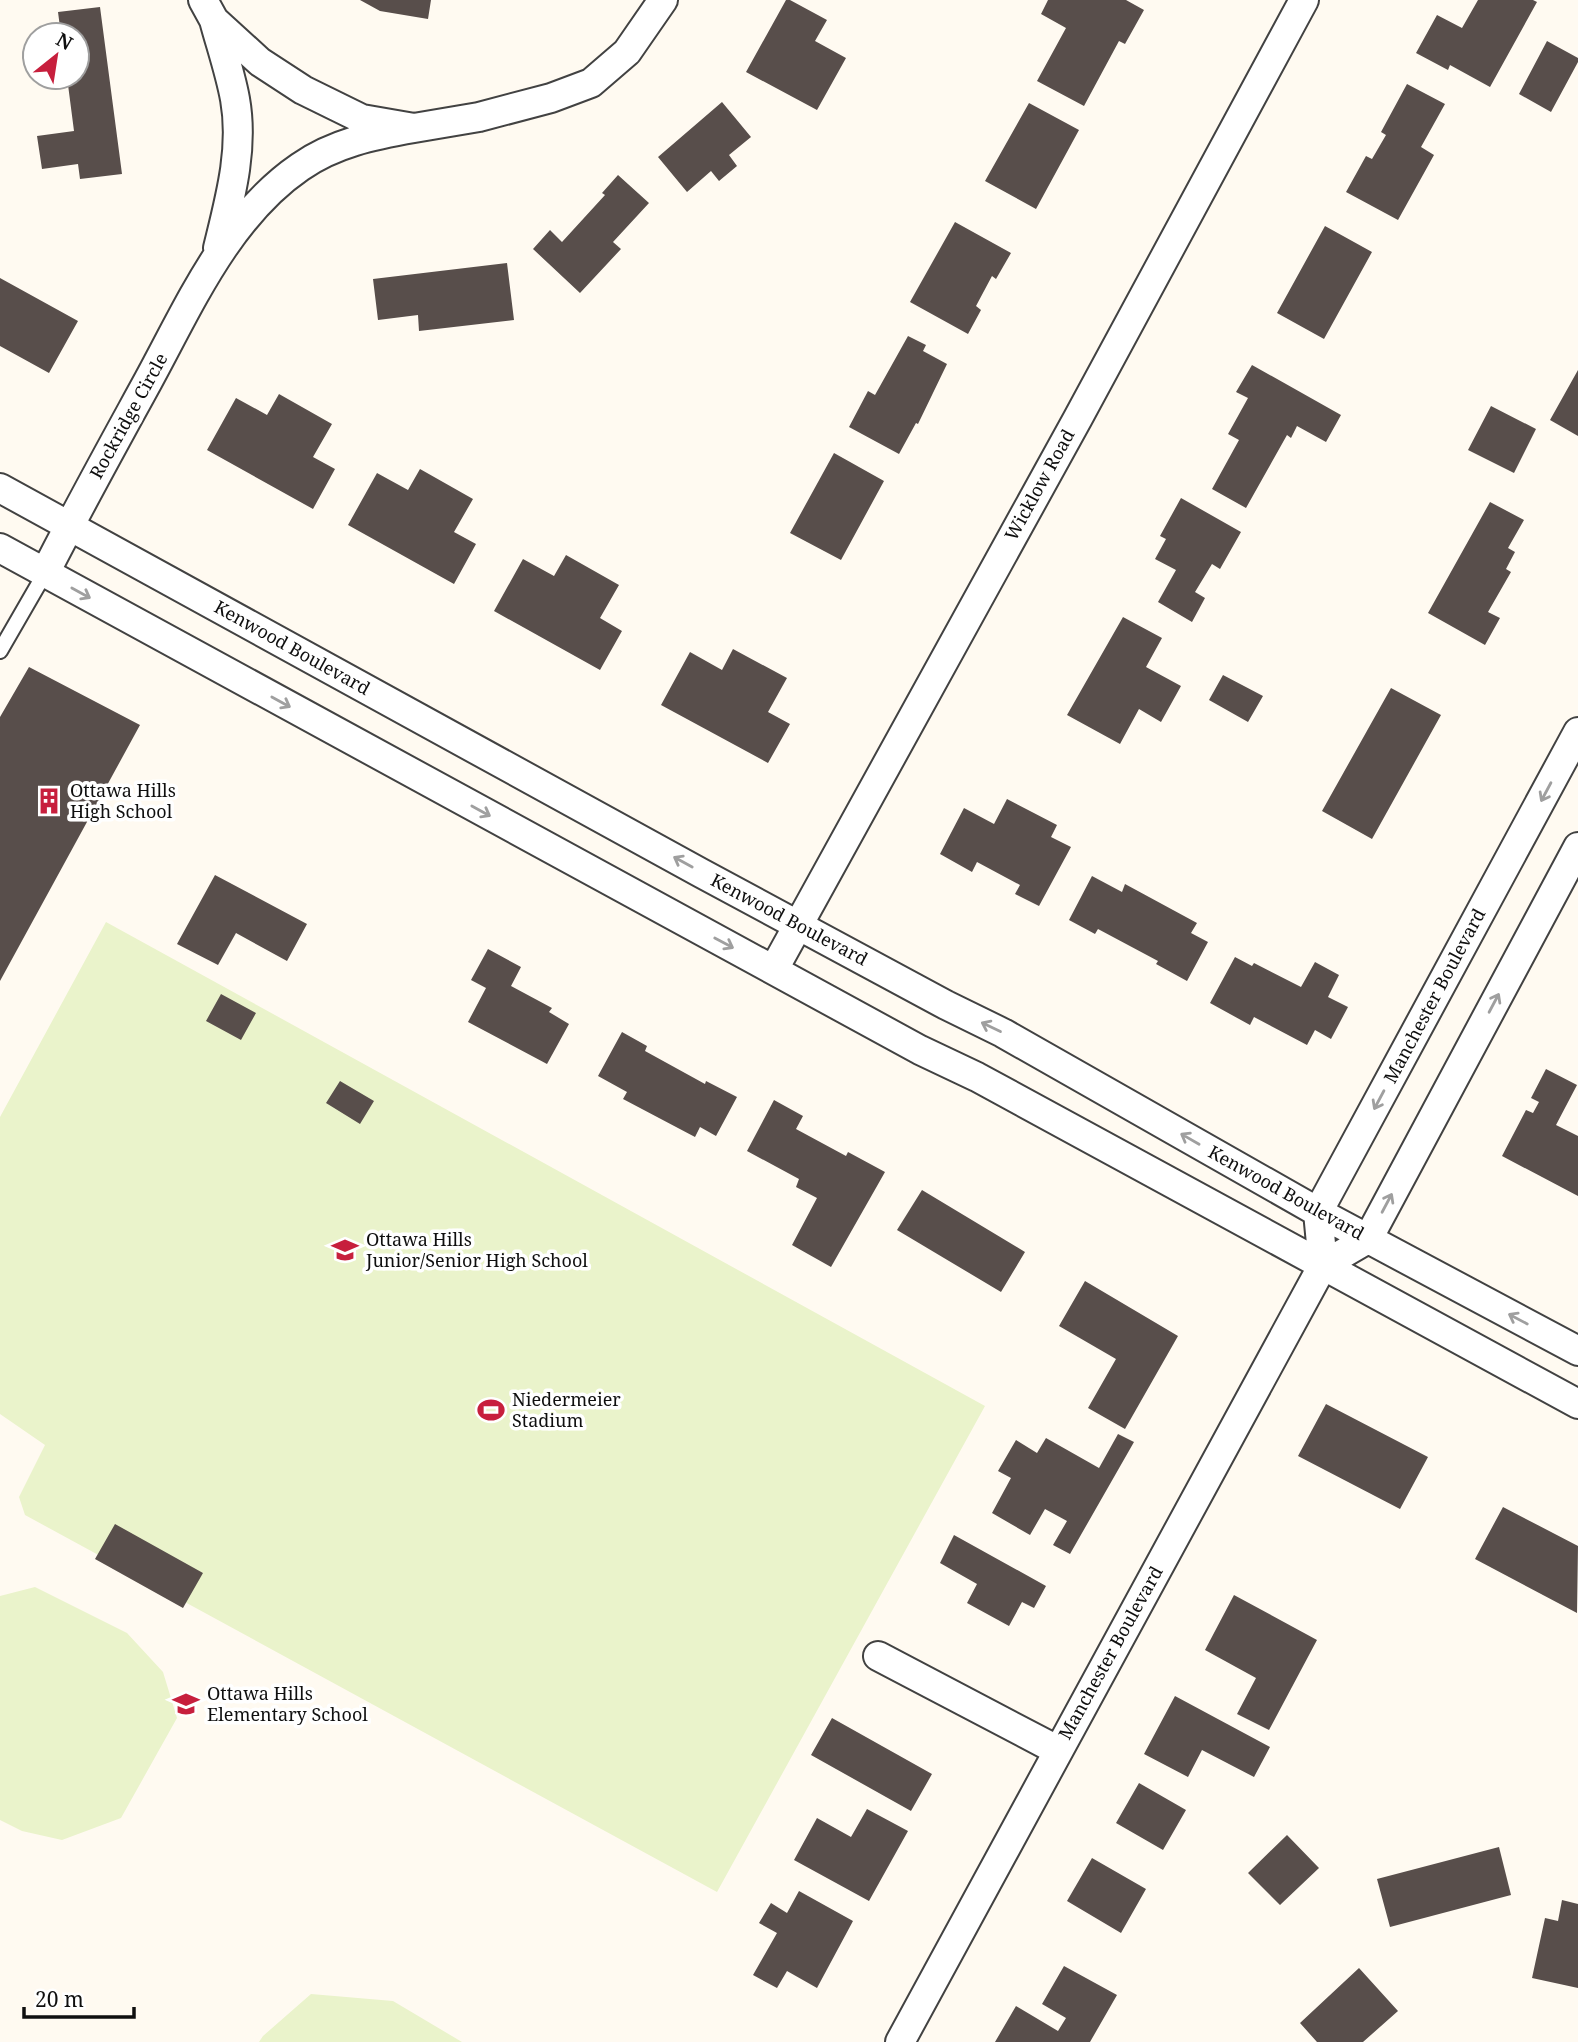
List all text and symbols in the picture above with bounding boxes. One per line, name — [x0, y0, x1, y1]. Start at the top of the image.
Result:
north arrow — [21, 21, 91, 91]
text: N — [52, 26, 78, 56]
street label: Rockridge Circle — [84, 348, 173, 483]
street label: Wicklow Road — [999, 425, 1080, 544]
one-way arrow — [71, 586, 91, 600]
street label: Kenwood Boulevard — [210, 594, 375, 700]
one-way arrow — [270, 695, 291, 709]
place label: Ottawa Hills High School — [70, 778, 176, 823]
one-way arrow — [1538, 781, 1552, 802]
building icon: Ottawa Hills High School — [34, 786, 64, 816]
one-way arrow — [470, 804, 491, 818]
one-way arrow — [673, 855, 693, 869]
street label: Kenwood Boulevard — [707, 868, 872, 971]
street label: Manchester Boulevard — [1378, 904, 1490, 1087]
one-way arrow — [713, 936, 734, 950]
one-way arrow — [1488, 993, 1502, 1013]
one-way arrow — [981, 1020, 1002, 1034]
one-way arrow — [1372, 1089, 1385, 1110]
one-way arrow — [1180, 1132, 1200, 1146]
street label: Kenwood Boulevard — [1204, 1139, 1369, 1245]
one-way arrow — [1380, 1193, 1394, 1214]
place label: Ottawa Hills Junior/Senior High School — [365, 1227, 588, 1272]
school or university icon: Ottawa Hills Junior/Senior High School — [330, 1235, 360, 1265]
one-way arrow — [1508, 1312, 1529, 1325]
place label: Niedermeier Stadium — [512, 1387, 621, 1432]
sports icon: Niedermeier Stadium — [476, 1395, 506, 1425]
street label: Manchester Boulevard — [1052, 1562, 1168, 1743]
place label: Ottawa Hills Elementary School — [207, 1681, 368, 1726]
school or university icon: Ottawa Hills Elementary School — [171, 1689, 201, 1719]
scale bar — [24, 1976, 135, 2020]
text: 20 m — [35, 1985, 84, 2013]

